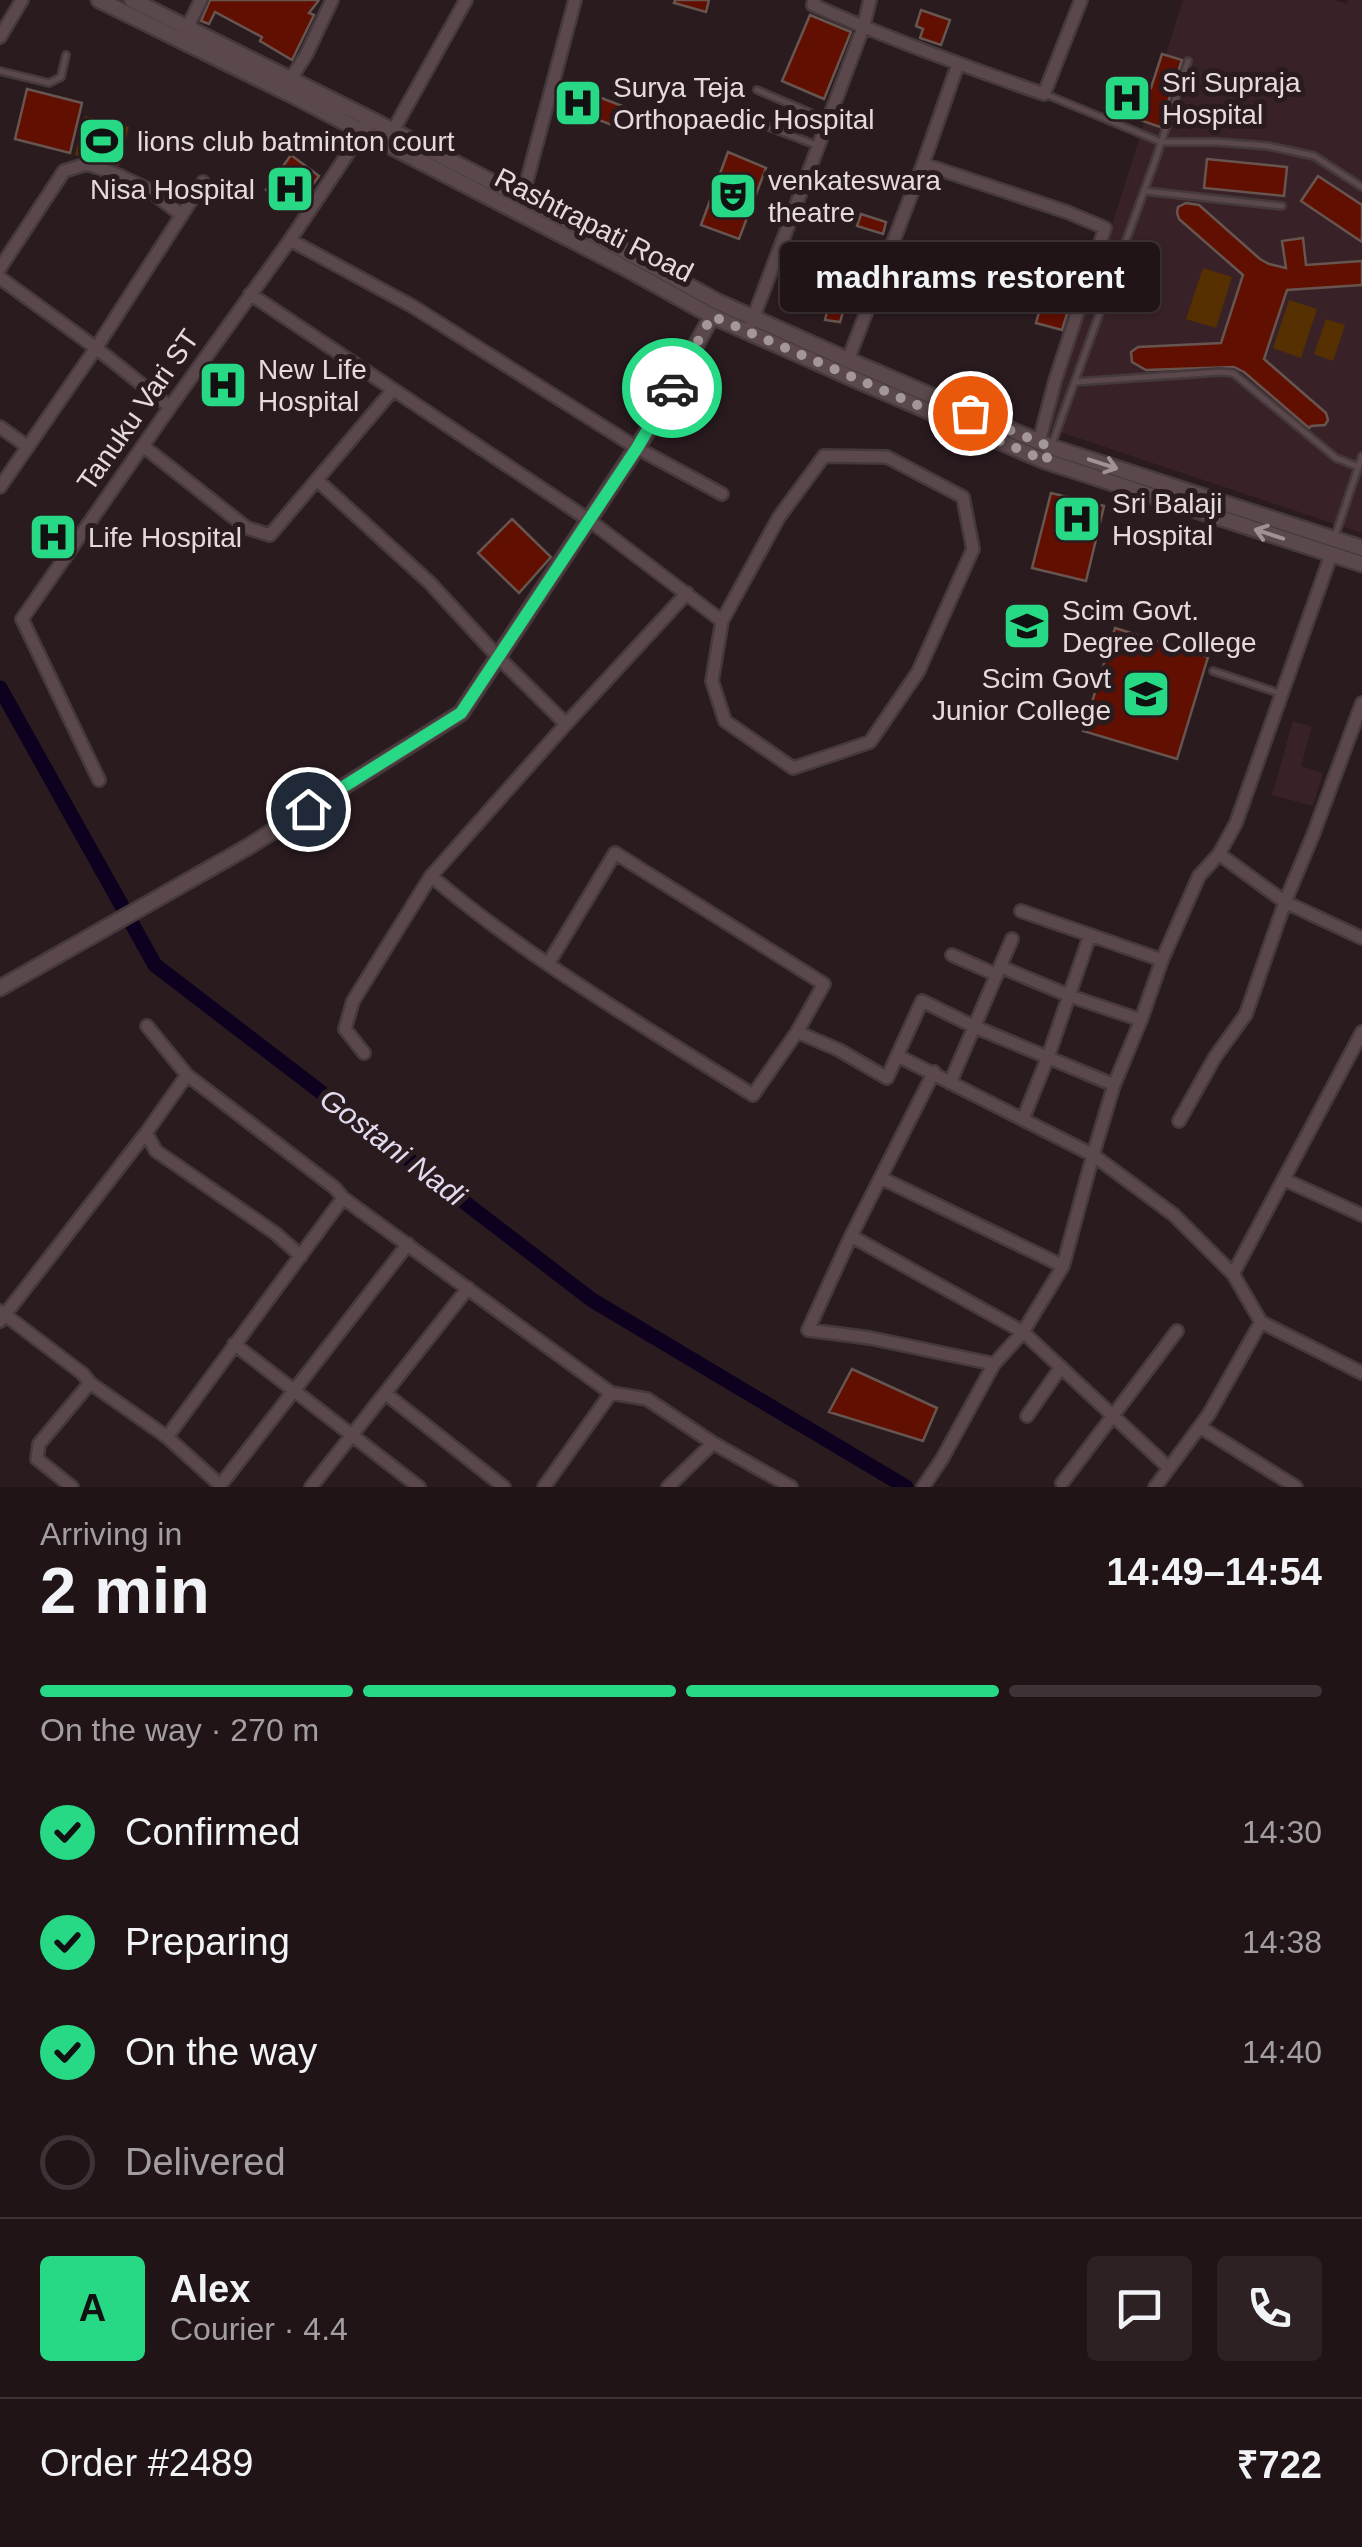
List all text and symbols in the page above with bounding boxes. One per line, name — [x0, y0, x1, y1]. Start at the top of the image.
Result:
place label: Sri Supraja Hospital — [1162, 67, 1301, 130]
place label: Surya Teja Orthopaedic Hospital — [613, 72, 874, 135]
hospital icon: Sri Supraja Hospital — [1101, 72, 1153, 124]
hospital icon: Surya Teja Orthopaedic Hospital — [552, 77, 604, 129]
sports icon: lions club batminton court — [76, 115, 128, 167]
place label: lions club batminton court — [137, 126, 455, 157]
street label: Rashtrapati Road — [490, 162, 698, 288]
hospital icon: Nisa Hospital — [264, 163, 316, 215]
place label: venkateswara theatre — [768, 165, 941, 228]
theatre icon: venkateswara theatre — [707, 170, 759, 222]
place label: Nisa Hospital — [90, 174, 255, 205]
callout: madhrams restorent — [780, 243, 1160, 313]
text: madhrams restorent — [815, 259, 1125, 295]
street label: Tanuku Vari ST — [71, 324, 205, 496]
courier — [622, 338, 722, 438]
place label: New Life Hospital — [258, 354, 367, 417]
hospital icon: New Life Hospital — [197, 359, 249, 411]
icon: car — [645, 361, 700, 416]
pin — [928, 371, 1013, 456]
icon: bag — [943, 386, 998, 441]
one-way arrow — [1087, 457, 1119, 475]
place label: Sri Balaji Hospital — [1112, 488, 1222, 551]
hospital icon: Sri Balaji Hospital — [1051, 493, 1103, 545]
hospital icon: Life Hospital — [27, 511, 79, 563]
place label: Life Hospital — [88, 522, 242, 553]
one-way arrow — [1254, 524, 1285, 542]
place label: Scim Govt. Degree College — [1062, 595, 1257, 658]
school or university icon: Scim Govt. Degree College — [1001, 600, 1053, 652]
place label: Scim Govt Junior College — [932, 663, 1111, 726]
school or university icon: Scim Govt Junior College — [1120, 668, 1172, 720]
pin — [266, 767, 351, 852]
icon: home — [281, 782, 336, 837]
water label: Gostani Nadi — [314, 1082, 473, 1213]
text: Arriving in — [40, 1516, 182, 1552]
text: 14:49–14:54 — [1106, 1551, 1322, 1593]
text: 2 min — [40, 1554, 210, 1627]
text: On the way · 270 m — [40, 1712, 319, 1748]
icon: check — [40, 1805, 95, 1860]
text: Confirmed — [125, 1811, 300, 1853]
text: 14:30 — [1242, 1814, 1322, 1850]
icon: check — [40, 1915, 95, 1970]
text: Preparing — [125, 1921, 290, 1963]
text: 14:38 — [1242, 1924, 1322, 1960]
icon: check — [40, 2025, 95, 2080]
text: On the way — [125, 2031, 317, 2073]
text: 14:40 — [1242, 2034, 1322, 2070]
text: Delivered — [125, 2141, 286, 2183]
button: chat — [1087, 2256, 1192, 2361]
button: phone — [1217, 2256, 1322, 2361]
text: Alex — [170, 2268, 250, 2310]
text: A — [79, 2287, 106, 2329]
text: Courier · 4.4 — [170, 2311, 348, 2347]
text: Order #2489 — [40, 2442, 253, 2484]
text: ₹722 — [1237, 2444, 1322, 2486]

